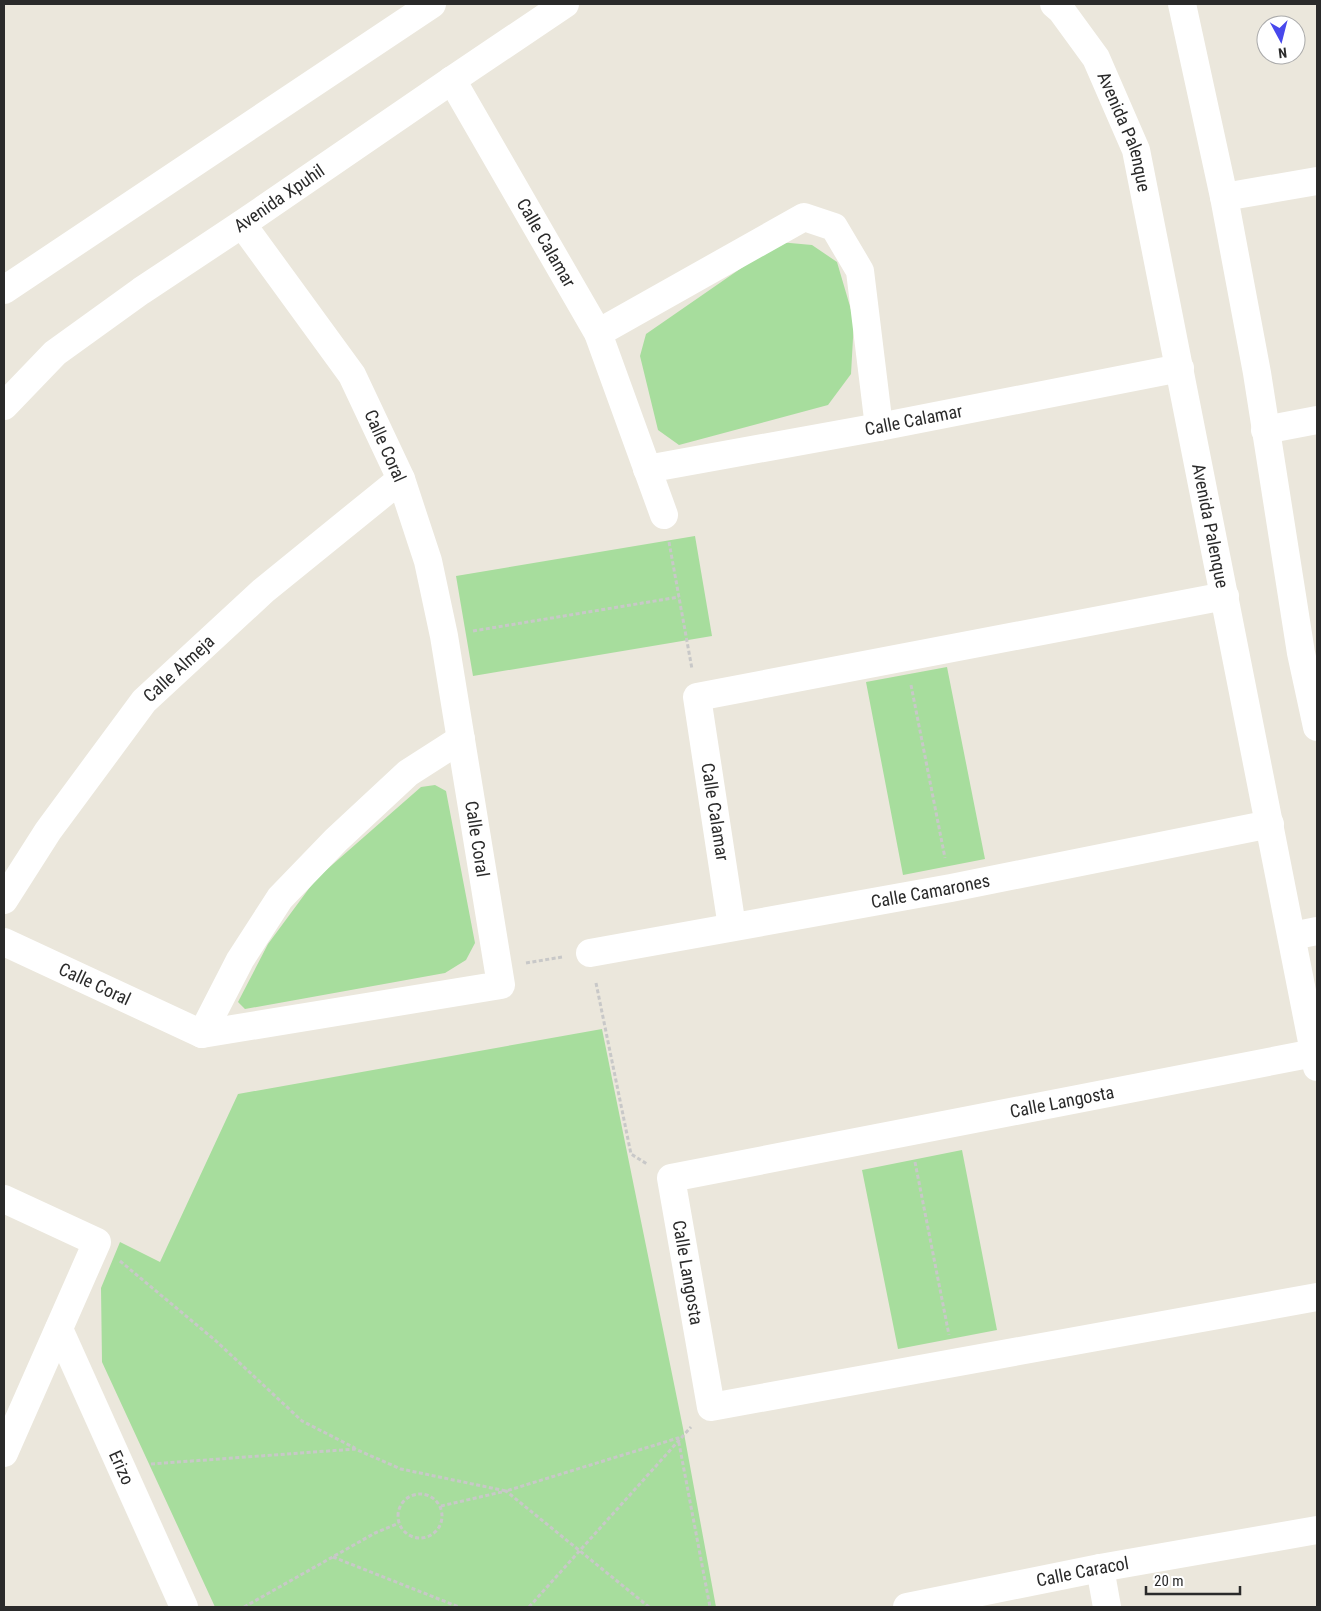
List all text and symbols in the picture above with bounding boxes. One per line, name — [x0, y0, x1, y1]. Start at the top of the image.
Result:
north arrow — [1256, 15, 1306, 65]
text: N — [1277, 44, 1288, 61]
street label: Avenida Palenque — [1093, 68, 1155, 193]
street label: Avenida Xpuhil — [230, 160, 328, 236]
street label: Calle Calamar — [513, 194, 580, 291]
street label: Calle Calamar — [863, 400, 965, 439]
street label: Calle Coral — [360, 406, 411, 485]
street label: Avenida Palenque — [1188, 462, 1233, 590]
street label: Calle Almeja — [139, 630, 218, 706]
street label: Calle Calamar — [697, 761, 734, 863]
street label: Calle Coral — [461, 799, 494, 878]
street label: Calle Camarones — [869, 869, 992, 912]
street label: Calle Coral — [56, 958, 134, 1009]
street label: Calle Langosta — [1008, 1081, 1116, 1122]
street label: Calle Langosta — [669, 1219, 707, 1326]
street label: Erizo — [105, 1447, 139, 1488]
street label: Calle Caracol — [1034, 1552, 1130, 1591]
scale bar — [1146, 1564, 1240, 1596]
text: 20 m — [1154, 1572, 1184, 1590]

